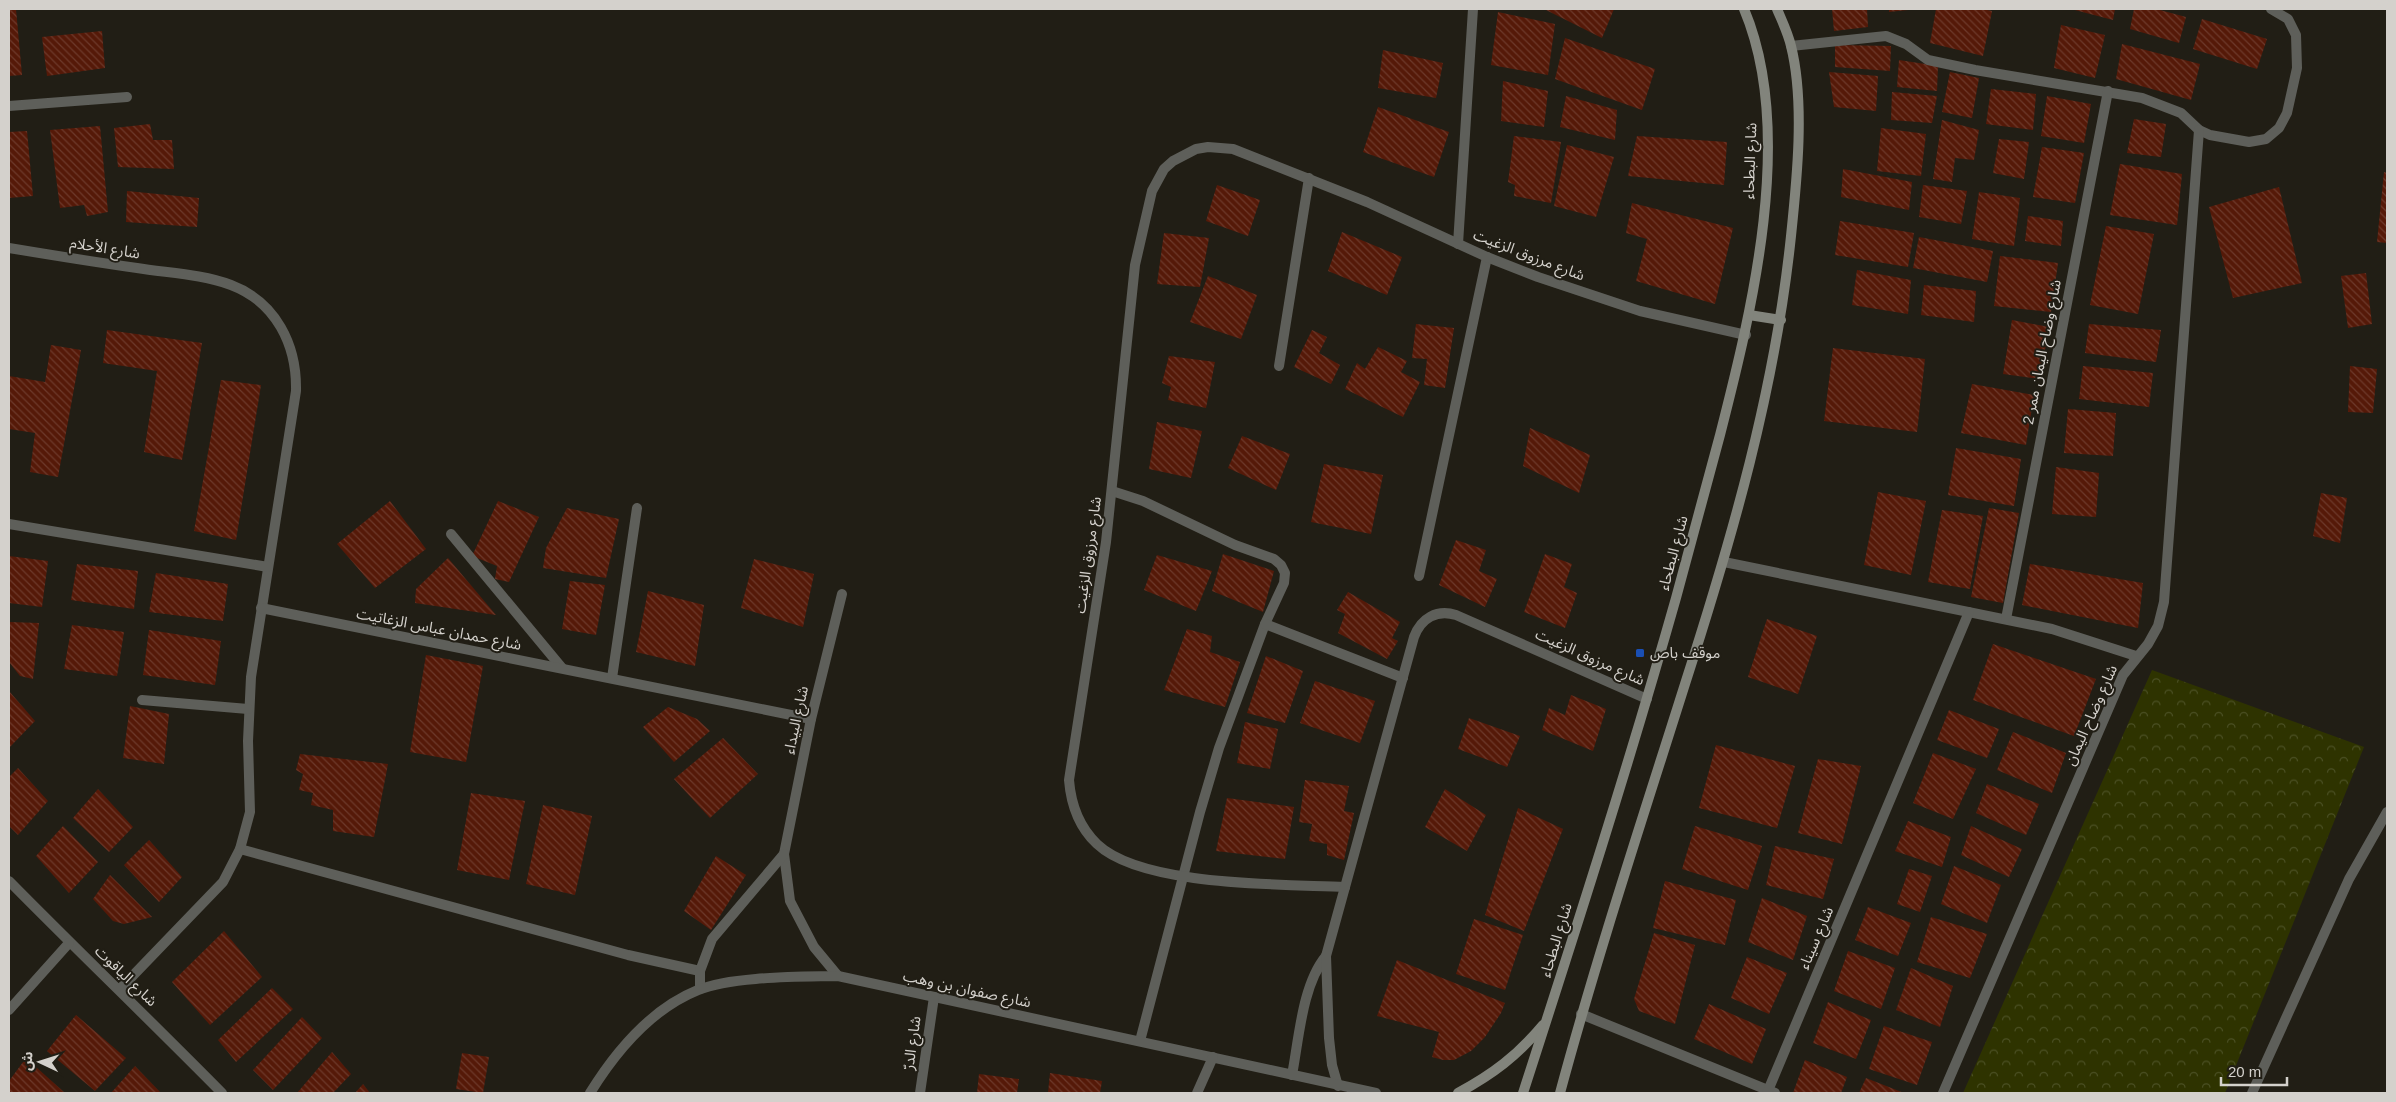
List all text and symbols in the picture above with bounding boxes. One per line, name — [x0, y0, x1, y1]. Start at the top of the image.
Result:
street label: شارع البطحاء — [1740, 122, 1763, 200]
street label: شارع مرزوق الزغيت — [1470, 225, 1587, 287]
street label: شارع الأحلام — [68, 234, 142, 265]
street label: شارع وضاح اليمان ممر 2 — [2019, 278, 2068, 427]
street label: شارع مرزوق الزغيت — [1071, 495, 1108, 615]
street label: شارع البطحاء — [1654, 513, 1695, 593]
street label: شارع حمدان عباس الزغاتيت — [354, 604, 523, 657]
street label: شارع مرزوق الزغيت — [1531, 625, 1648, 692]
place label: موقف باص — [1650, 644, 1720, 662]
marker: موقف باص — [1634, 647, 1646, 659]
street label: شارع وضاح اليمان — [2061, 662, 2124, 769]
street label: شارع البيداء — [780, 684, 815, 756]
street label: شارع البطحاء — [1536, 900, 1579, 980]
street label: شارع سيناء — [1795, 904, 1840, 973]
street label: شارع الياقوت — [89, 942, 161, 1012]
street label: شارع صفوان بن وهب — [901, 967, 1033, 1014]
street label: شارع الدرّ — [899, 1015, 928, 1073]
north arrow — [15, 1037, 65, 1087]
text: ش — [18, 1051, 36, 1071]
scale bar — [2221, 1054, 2287, 1086]
text: 20 m — [2228, 1063, 2261, 1080]

